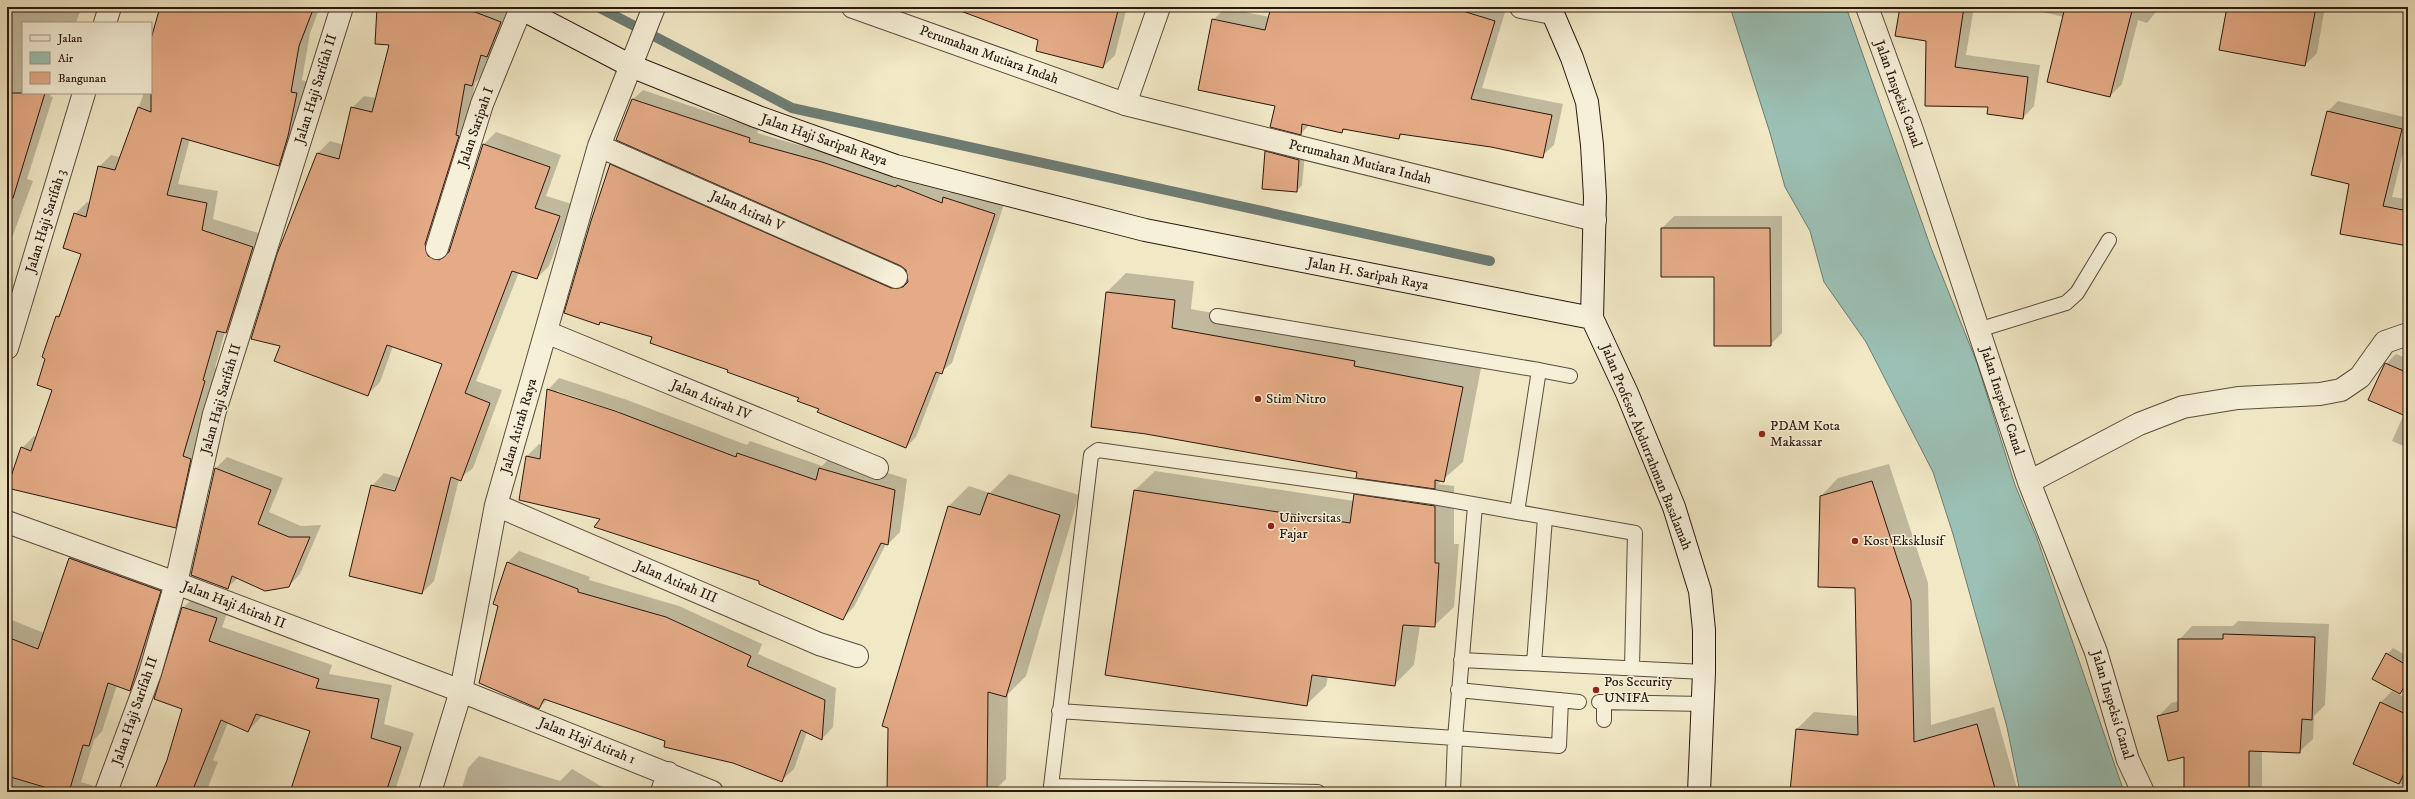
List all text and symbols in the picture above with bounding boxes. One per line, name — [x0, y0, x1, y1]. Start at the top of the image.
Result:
street label: Perumahan Mutiara Indah — [917, 21, 1062, 89]
legend — [22, 22, 152, 94]
text: Jalan — [57, 31, 83, 46]
street label: Jalan Haji Sarifah II — [290, 32, 341, 148]
street label: Jalan Inspeksi Canal — [1869, 36, 1926, 151]
text: Air — [58, 51, 74, 66]
text: Bangunan — [58, 71, 107, 86]
street label: Jalan Saripah I — [453, 85, 498, 171]
street label: Jalan Haji Saripah Raya — [757, 109, 890, 170]
street label: Perumahan Mutiara Indah — [1287, 136, 1434, 189]
street label: Jalan Haji Sarifah 3 — [21, 167, 70, 277]
street label: Jalan Atirah V — [705, 186, 788, 236]
street label: Jalan H. Saripah Raya — [1304, 253, 1430, 295]
street label: Jalan Profesor Abdurrahman Basalamah — [1596, 339, 1696, 553]
street label: Jalan Haji Sarifah II — [196, 342, 245, 458]
street label: Jalan Inspeksi Canal — [1975, 342, 2028, 458]
street label: Jalan Atirah IV — [666, 375, 755, 425]
street label: Jalan Atirah Raya — [496, 376, 541, 478]
place label: Stim Nitro — [1266, 390, 1326, 408]
marker: Stim Nitro — [1253, 394, 1263, 404]
place label: PDAM Kota Makassar — [1770, 417, 1840, 451]
marker: PDAM Kota Makassar — [1757, 429, 1767, 439]
place label: Universitas Fajar — [1279, 509, 1341, 543]
marker: Universitas Fajar — [1266, 521, 1276, 531]
place label: Kost Eksklusif — [1863, 532, 1946, 550]
marker: Kost Eksklusif — [1850, 536, 1860, 546]
street label: Jalan Atirah III — [630, 556, 720, 607]
street label: Jalan Haji Atirah II — [178, 576, 289, 633]
street label: Jalan Inspeksi Canal — [2086, 646, 2137, 763]
street label: Jalan Haji Sarifah II — [107, 654, 162, 770]
place label: Pos Security UNIFA — [1604, 673, 1673, 707]
marker: Pos Security UNIFA — [1591, 685, 1601, 695]
street label: Jalan Haji Atirah 1 — [534, 713, 638, 769]

